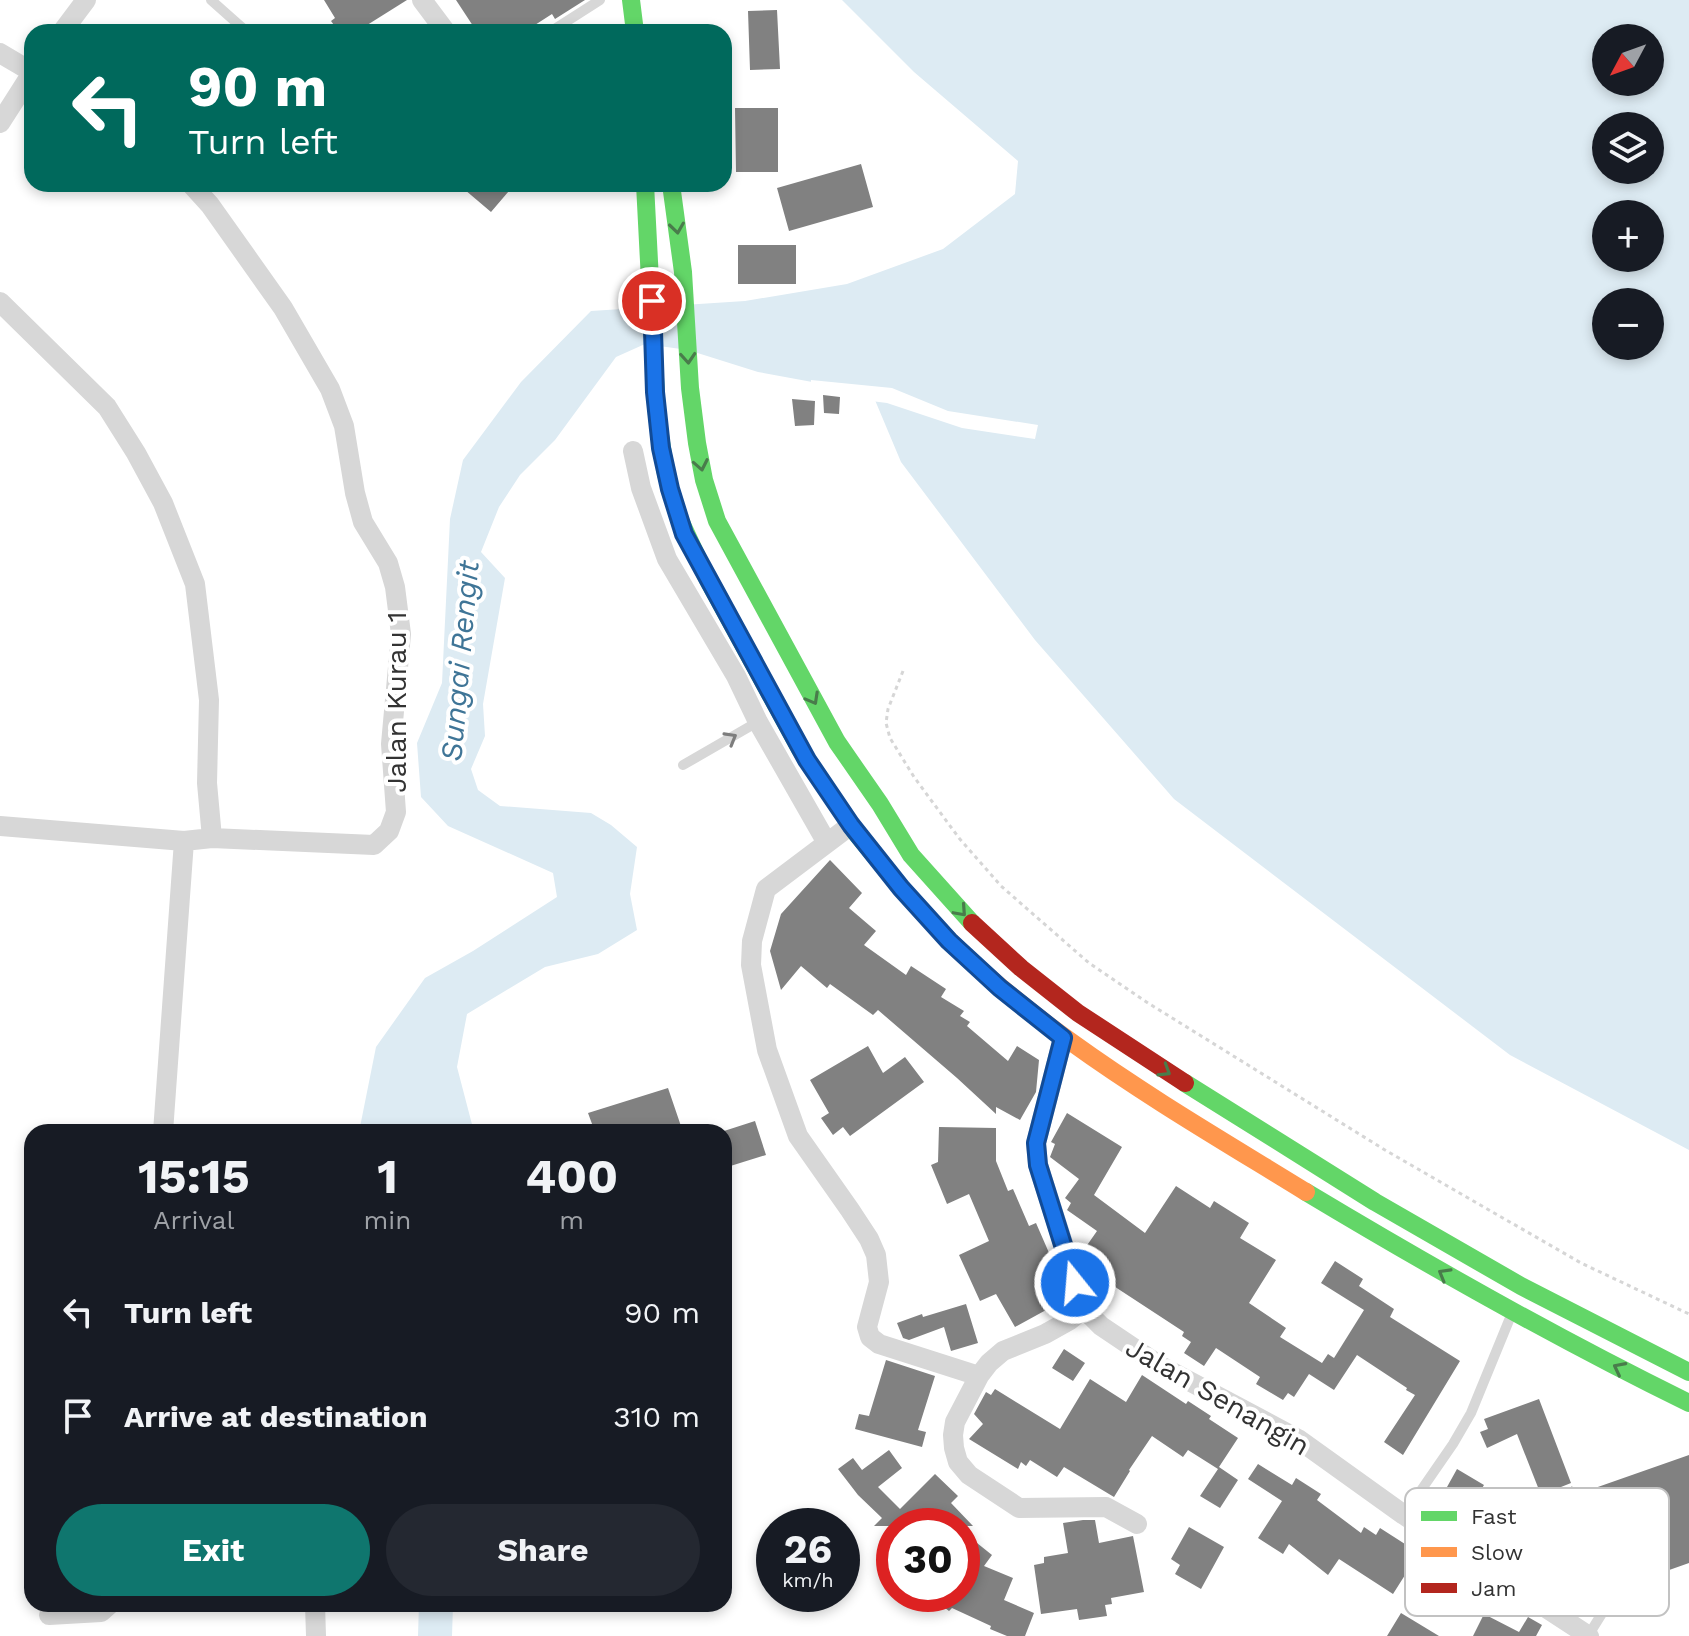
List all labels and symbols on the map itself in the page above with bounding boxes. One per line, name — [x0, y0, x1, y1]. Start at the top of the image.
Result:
north arrow — [1592, 24, 1664, 96]
one-way arrow — [668, 221, 685, 235]
pin — [618, 267, 686, 335]
one-way arrow — [680, 352, 697, 365]
one-way arrow — [692, 458, 709, 471]
water label: Sungai Rengit — [433, 558, 486, 763]
street label: Jalan Kurau 1 — [380, 611, 413, 793]
one-way arrow — [803, 690, 819, 704]
one-way arrow — [722, 732, 737, 748]
one-way arrow — [952, 901, 966, 916]
one-way arrow — [1157, 1061, 1171, 1076]
position arrow — [1033, 1241, 1117, 1325]
one-way arrow — [1439, 1268, 1453, 1284]
street label: Jalan Senangin — [1120, 1330, 1316, 1462]
one-way arrow — [1613, 1363, 1627, 1378]
legend — [1405, 1488, 1669, 1616]
text: Fast — [1471, 1504, 1517, 1529]
speed limit sign: 30 — [876, 1508, 980, 1612]
text: Slow — [1471, 1540, 1523, 1565]
text: Jam — [1471, 1576, 1516, 1601]

